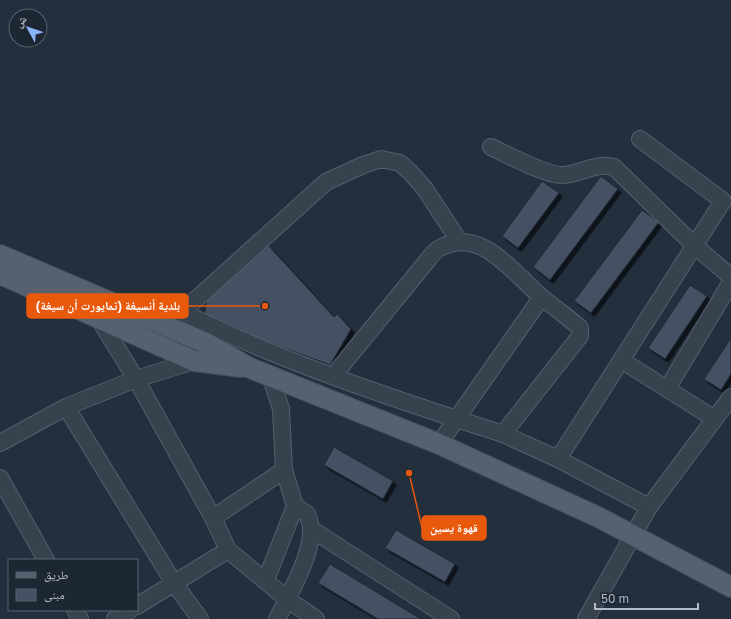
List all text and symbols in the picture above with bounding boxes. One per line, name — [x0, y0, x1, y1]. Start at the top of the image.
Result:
north arrow — [8, 8, 48, 48]
text: ش — [11, 12, 30, 31]
callout: بلدية أنسيغة (تمايورت أن سيغة) — [27, 294, 188, 318]
text: بلدية أنسيغة (تمايورت أن سيغة) — [36, 298, 180, 314]
callout: قهوة يسين — [422, 516, 486, 540]
text: قهوة يسين — [430, 520, 478, 536]
legend — [8, 559, 138, 611]
text: طريق — [44, 567, 69, 582]
scale bar — [595, 585, 698, 611]
text: مبنى — [44, 587, 65, 602]
text: 50 m — [601, 591, 629, 606]

